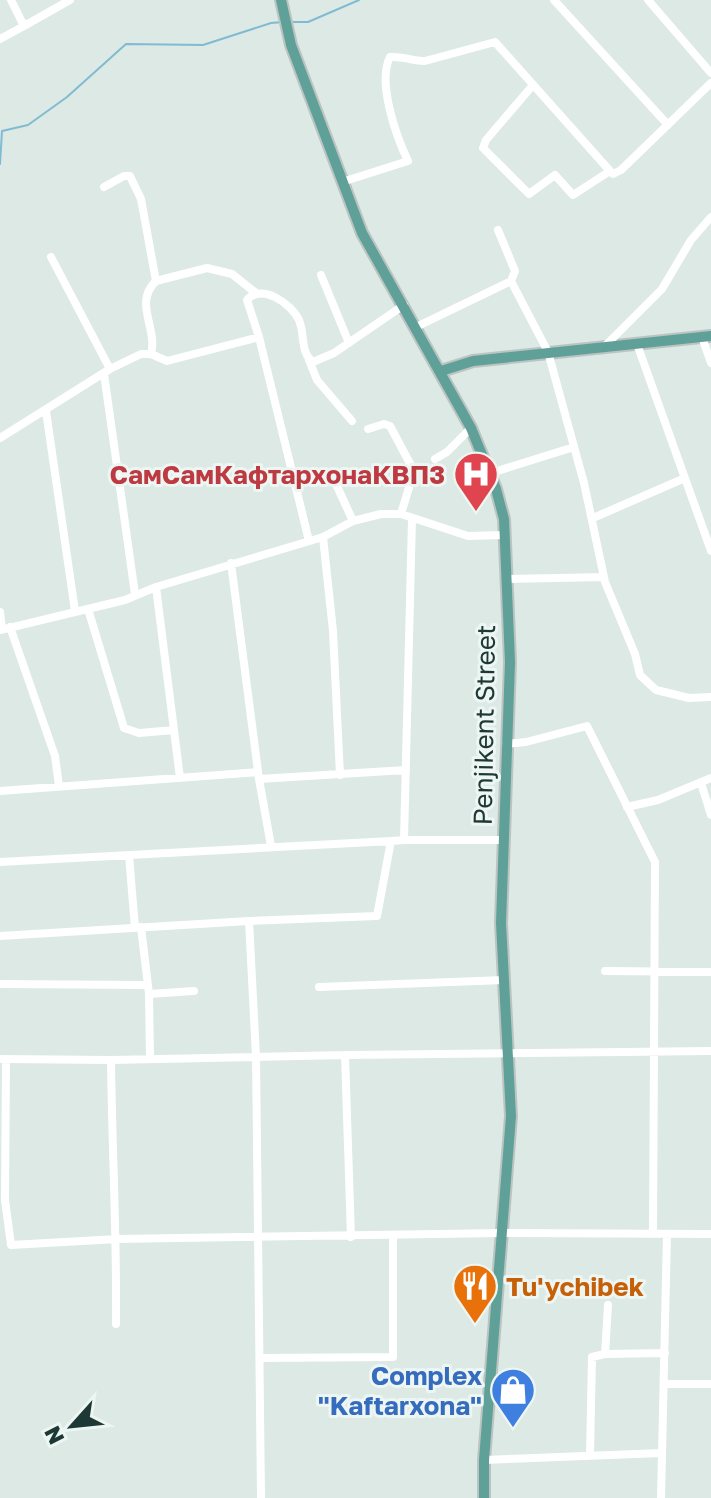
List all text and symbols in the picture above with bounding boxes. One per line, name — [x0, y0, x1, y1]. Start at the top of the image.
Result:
hospital icon: СамСамКафтархонаКВП3 — [452, 450, 500, 513]
place label: СамСамКафтархонаКВП3 — [109, 459, 445, 490]
street label: Penjikent Street — [467, 624, 501, 826]
restaurant icon: Tu'ychibek — [451, 1262, 499, 1325]
place label: Tu'ychibek — [506, 1271, 644, 1302]
place label: Complex "Kaftarxona" — [318, 1360, 482, 1421]
shop icon: Complex "Kaftarxona" — [489, 1366, 537, 1429]
north arrow — [32, 1386, 112, 1466]
text: N — [38, 1422, 70, 1449]

